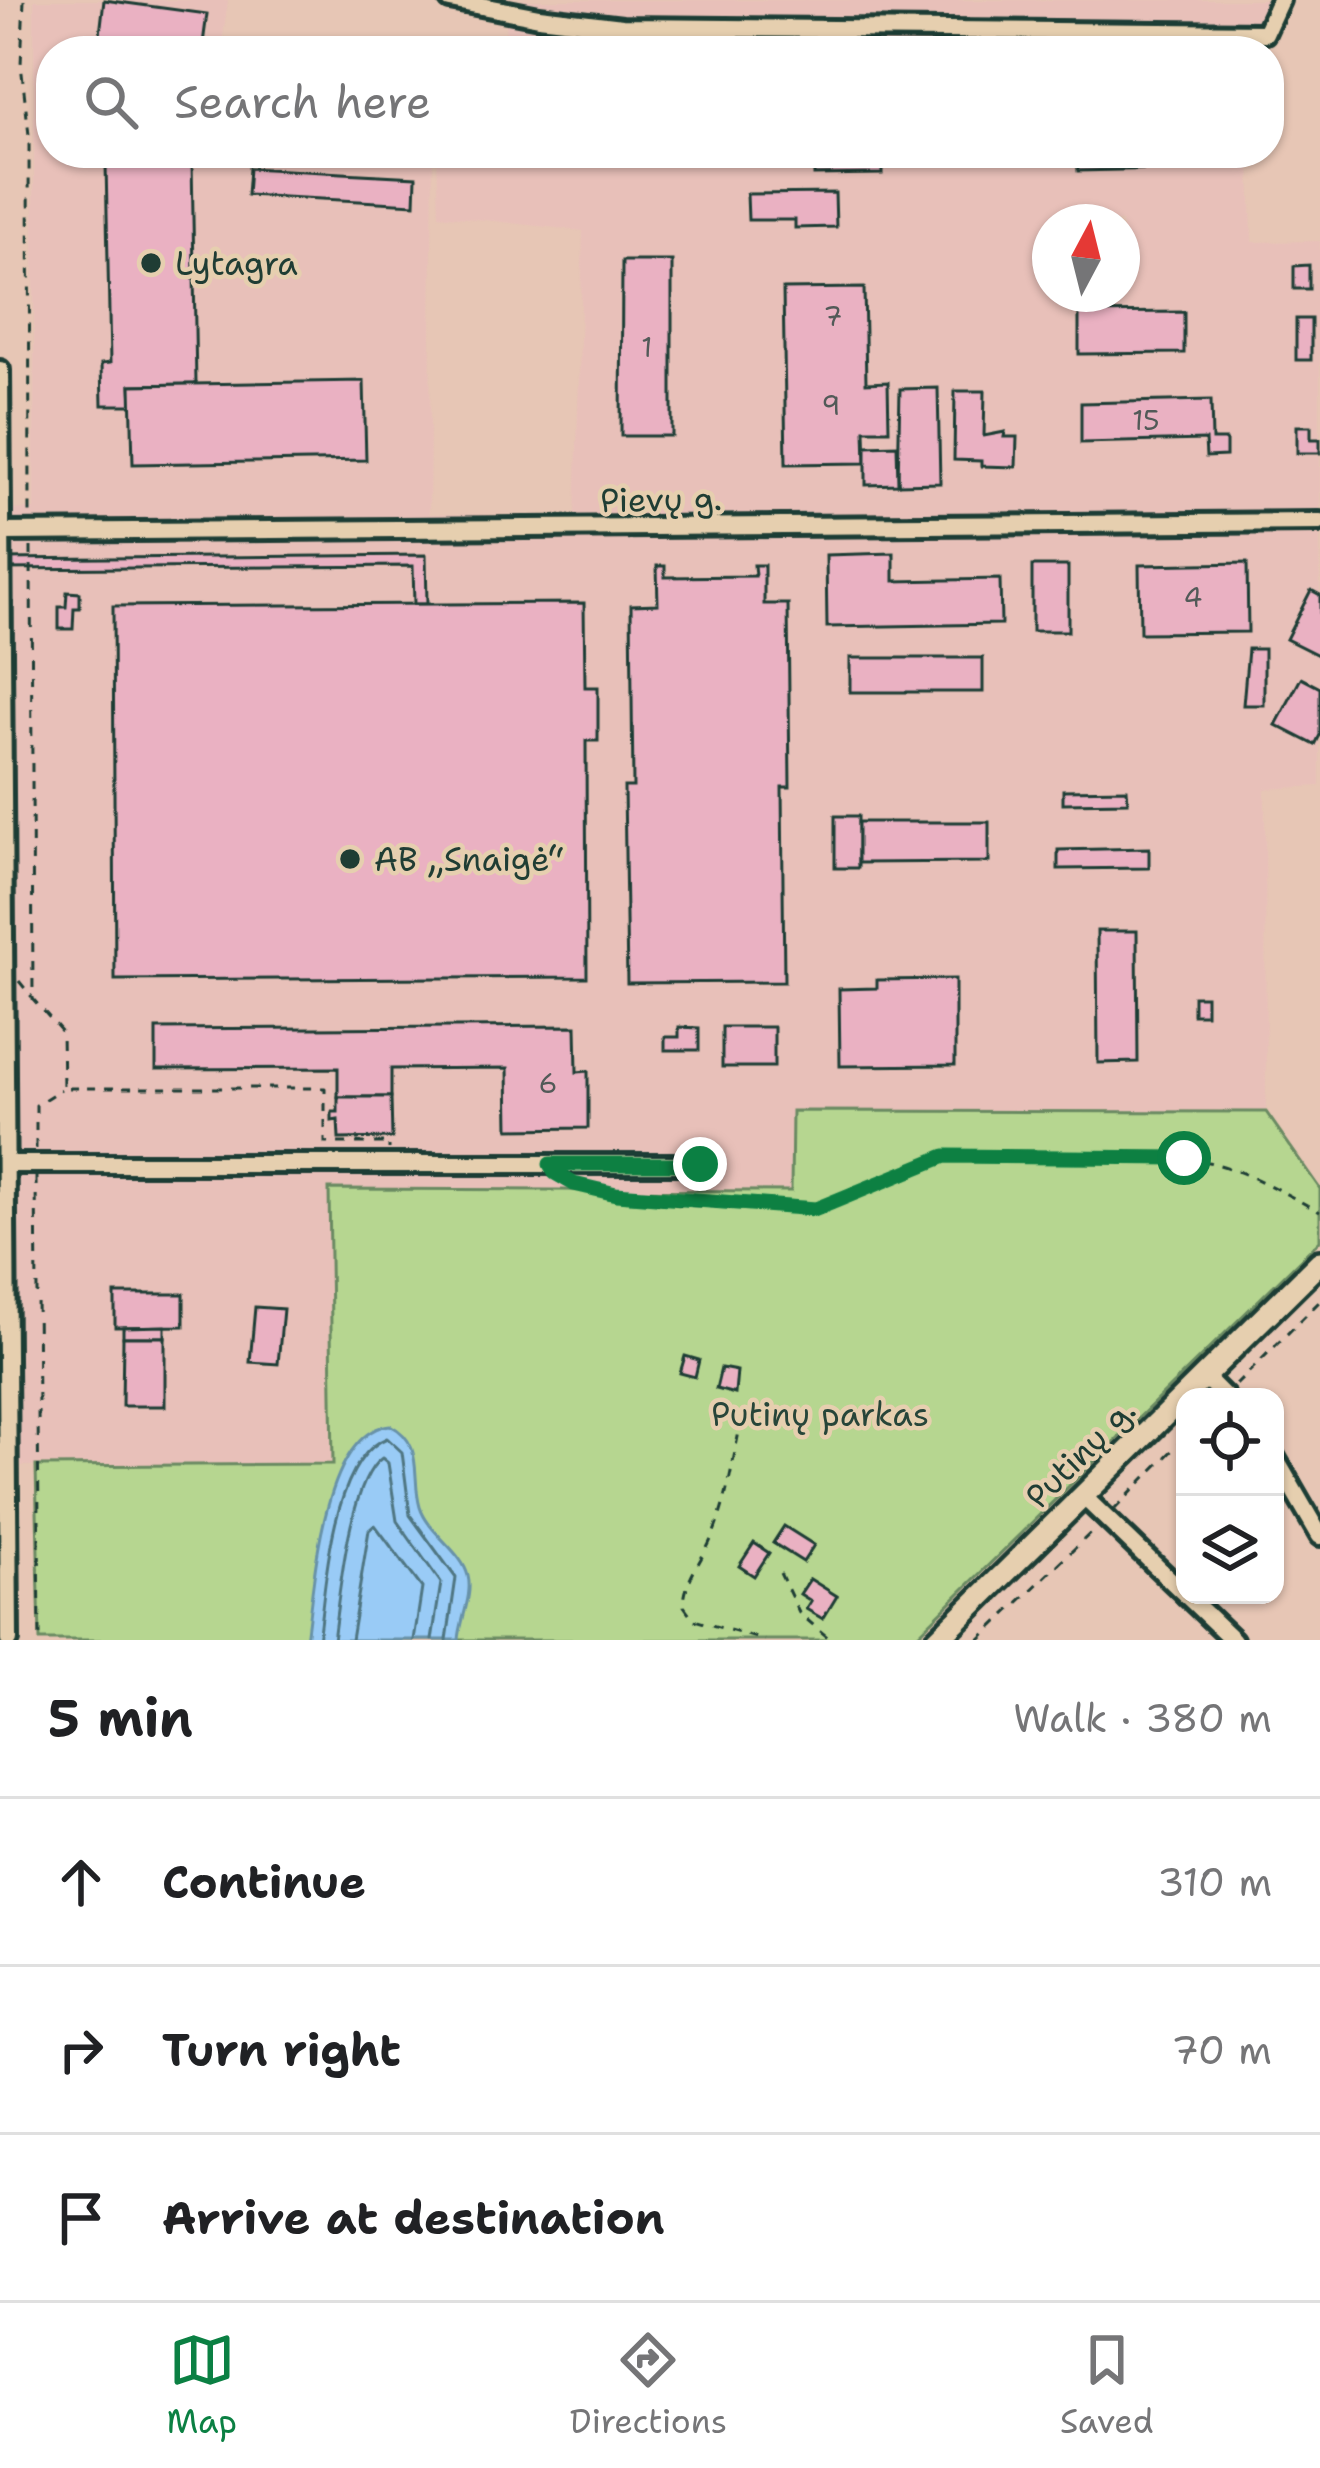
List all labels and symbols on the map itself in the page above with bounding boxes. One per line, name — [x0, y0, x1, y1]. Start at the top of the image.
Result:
north arrow — [1032, 204, 1140, 312]
place label: Lytagra — [175, 241, 298, 286]
marker: Lytagra — [138, 250, 164, 276]
house number: 7 — [824, 298, 842, 335]
house number: 1 — [641, 329, 653, 366]
house number: 9 — [822, 387, 840, 424]
house number: 15 — [1132, 402, 1160, 439]
street label: Pievų g. — [600, 476, 722, 523]
house number: 4 — [1184, 579, 1202, 616]
place label: AB „Snaigė“ — [374, 837, 564, 882]
marker: AB „Snaigė“ — [337, 846, 363, 872]
house number: 6 — [539, 1065, 557, 1102]
route start — [1157, 1131, 1211, 1185]
route end — [673, 1137, 727, 1191]
street label: Putinų g. — [1015, 1388, 1145, 1518]
park label: Putinų parkas — [711, 1392, 929, 1437]

